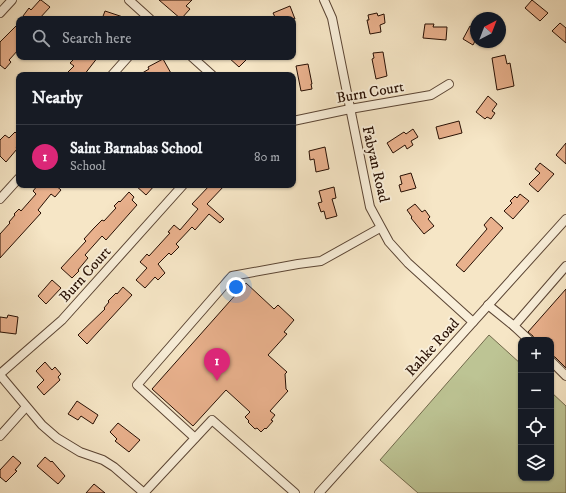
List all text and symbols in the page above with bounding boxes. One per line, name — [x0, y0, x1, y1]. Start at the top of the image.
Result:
north arrow — [470, 12, 506, 48]
search box — [16, 16, 296, 60]
icon: search — [30, 27, 52, 49]
text: Search here — [62, 29, 131, 48]
street label: Burn Court — [335, 77, 406, 108]
text: Nearby — [32, 87, 82, 109]
street label: Fabyan Road — [358, 124, 394, 205]
text: Saint Barnabas School — [70, 139, 202, 158]
text: 1 — [43, 149, 47, 165]
text: 80 m — [254, 149, 280, 165]
text: School — [70, 158, 106, 174]
street label: Burn Court — [55, 242, 115, 306]
your location — [226, 277, 246, 297]
street label: Rahke Road — [401, 314, 464, 380]
map controls — [518, 337, 554, 481]
button: + — [518, 337, 554, 373]
pin: 1 — [204, 348, 230, 381]
button: − — [518, 373, 554, 409]
button: locate — [518, 409, 554, 445]
button: layers — [518, 445, 554, 481]

